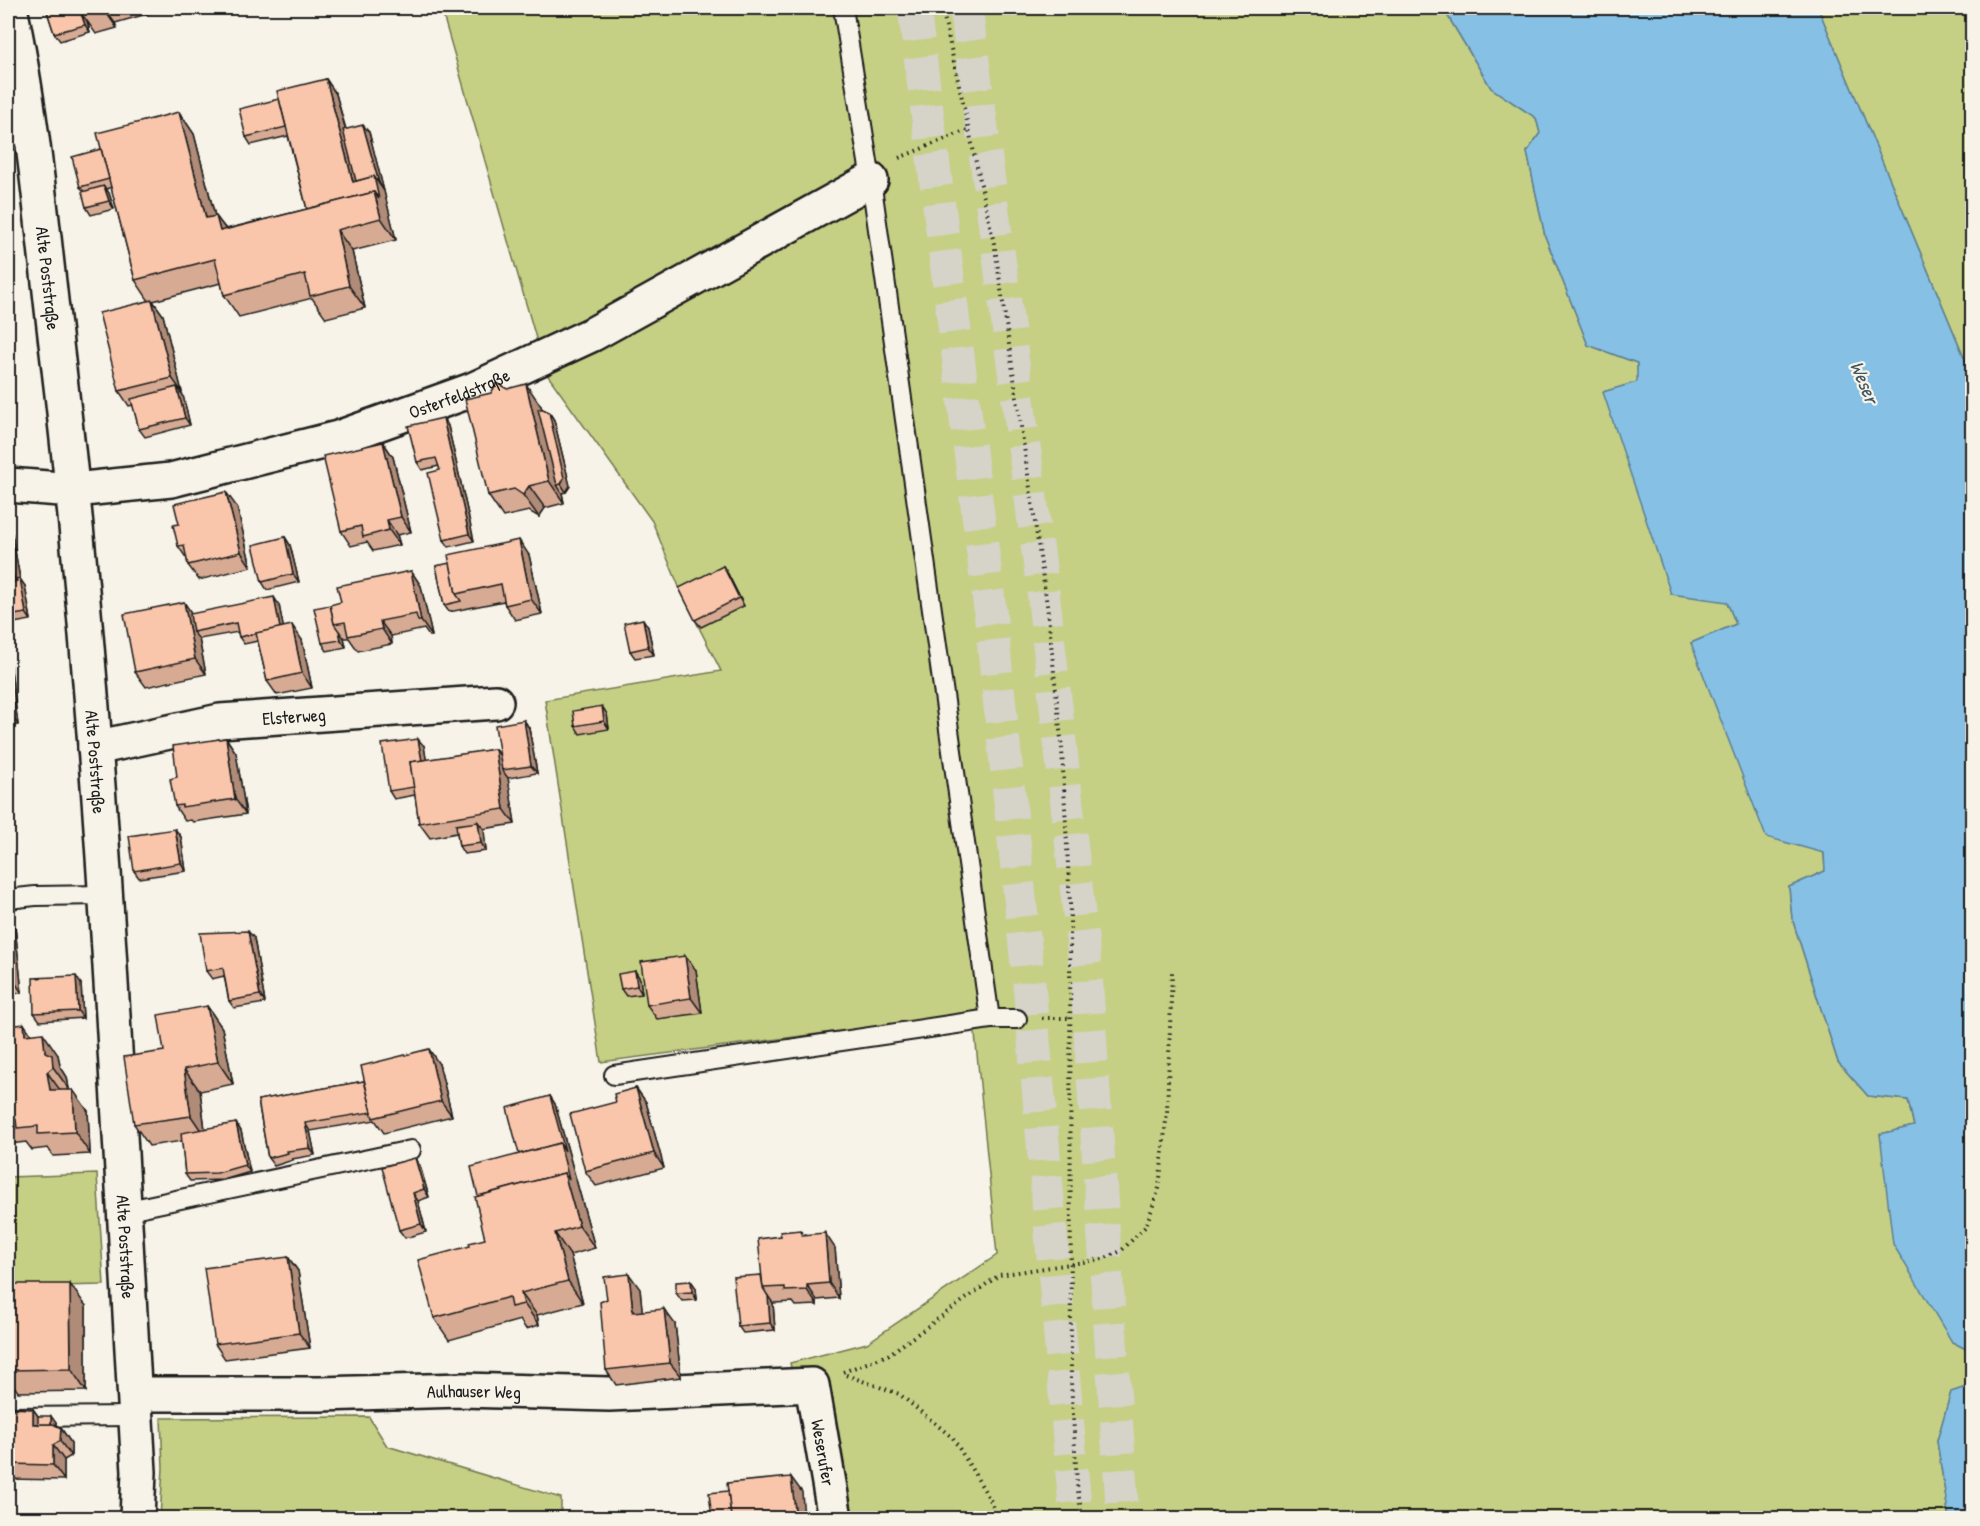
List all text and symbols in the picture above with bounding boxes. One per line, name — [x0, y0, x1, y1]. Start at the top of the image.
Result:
street label: Alte Poststraße — [30, 225, 67, 331]
water label: Weser — [1844, 357, 1887, 409]
street label: Osterfeldstraße — [405, 362, 514, 424]
street label: Elsterweg — [261, 701, 326, 731]
street label: Alte Poststraße — [80, 709, 112, 815]
street label: Alte Poststraße — [111, 1194, 142, 1300]
street label: Aulhauser Weg — [427, 1377, 521, 1404]
street label: Weserufer — [806, 1417, 842, 1488]

